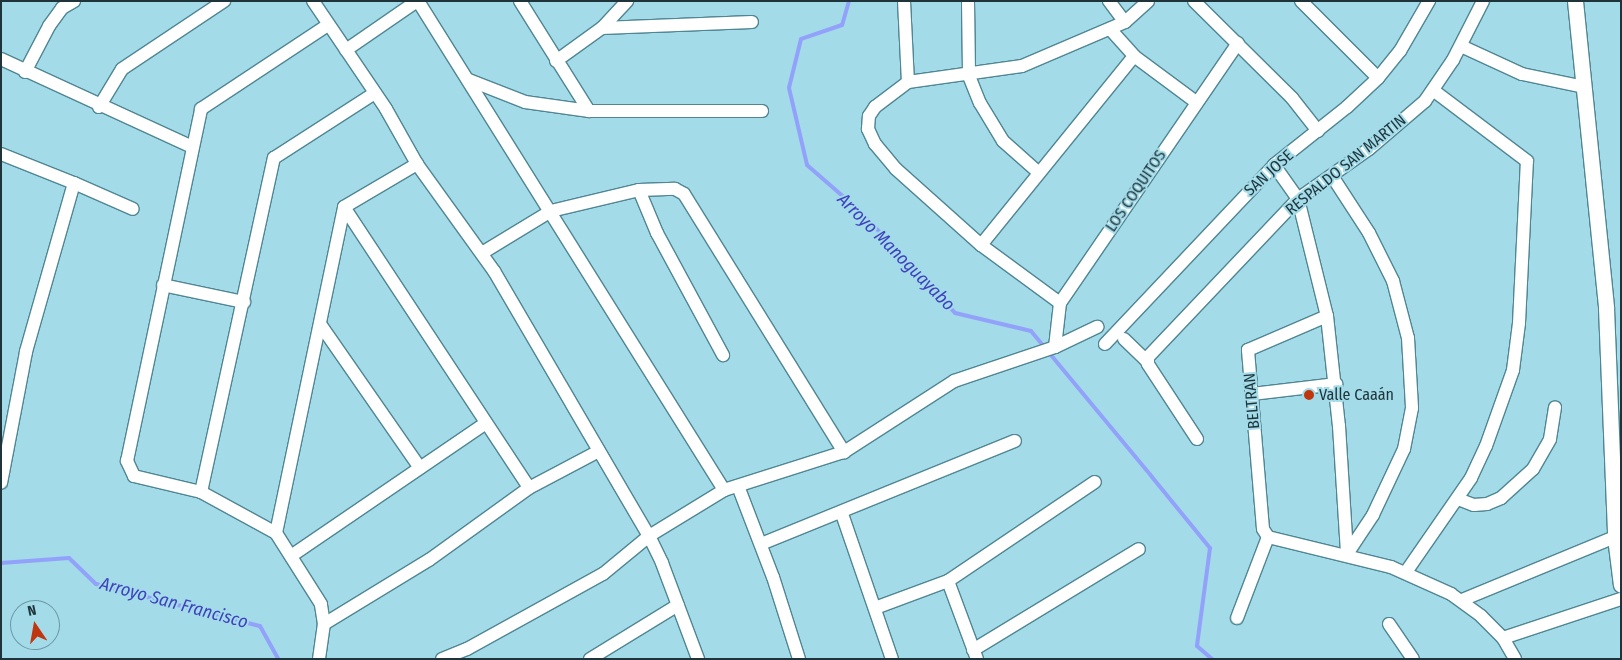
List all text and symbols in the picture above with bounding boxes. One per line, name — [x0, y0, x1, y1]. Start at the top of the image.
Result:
street label: RESPALDO SAN MARTIN — [1282, 111, 1410, 219]
street label: LOS COQUITOS — [1102, 146, 1170, 236]
street label: SAN JOSE — [1240, 146, 1298, 200]
water label: Arroyo Manoguayabo — [833, 189, 959, 315]
street label: BELTRAN — [1240, 372, 1264, 430]
place label: Valle Caaán — [1319, 385, 1394, 405]
marker: Valle Caaán — [1303, 389, 1315, 401]
water label: Arroyo San Francisco — [98, 573, 250, 633]
north arrow — [10, 600, 60, 650]
text: N — [26, 602, 38, 620]

